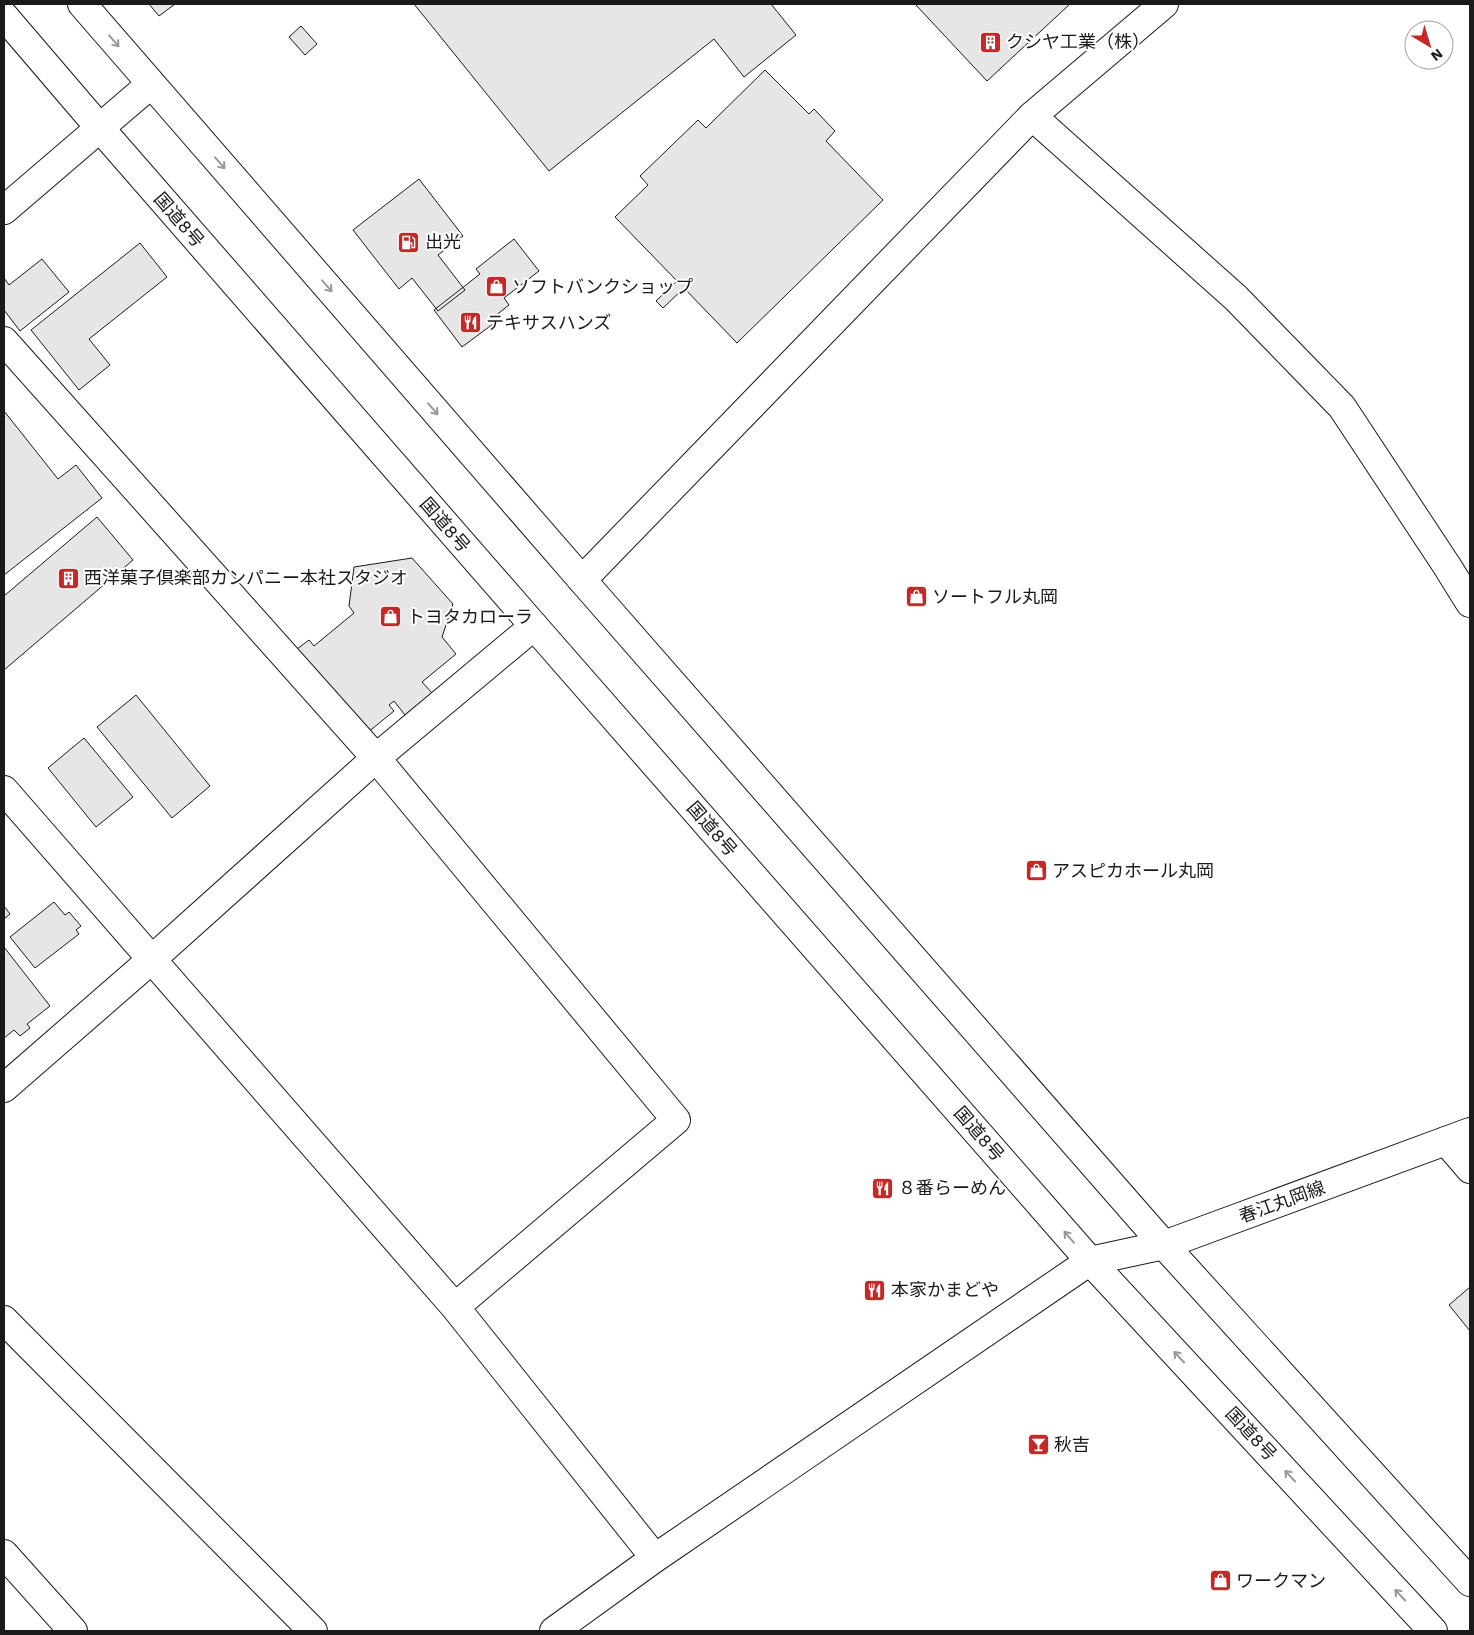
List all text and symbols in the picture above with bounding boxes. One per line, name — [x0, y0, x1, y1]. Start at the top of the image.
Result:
north arrow — [1404, 20, 1454, 70]
building icon: クシヤ工業（株） — [978, 30, 1002, 54]
place label: クシヤ工業（株） — [1006, 31, 1150, 52]
one-way arrow — [108, 34, 120, 47]
text: N — [1428, 46, 1446, 65]
one-way arrow — [215, 157, 226, 170]
street label: 国道8号 — [150, 188, 209, 251]
fuel station icon: 出光 — [397, 230, 421, 254]
place label: 出光 — [425, 231, 461, 252]
shop icon: ソフトバンクショップ — [484, 275, 508, 299]
place label: ソフトバンクショップ — [512, 276, 693, 297]
one-way arrow — [321, 280, 333, 293]
restaurant icon: テキサスハンズ — [458, 311, 482, 335]
place label: テキサスハンズ — [486, 312, 611, 333]
one-way arrow — [428, 402, 439, 415]
street label: 国道8号 — [416, 493, 475, 556]
building icon: 西洋菓子倶楽部カンパニー本社スタジオ — [56, 566, 80, 590]
place label: 西洋菓子倶楽部カンパニー本社スタジオ — [84, 567, 408, 588]
shop icon: ソートフル丸岡 — [904, 585, 928, 609]
place label: ソートフル丸岡 — [932, 586, 1058, 607]
shop icon: トヨタカローラ — [379, 605, 403, 629]
place label: トヨタカローラ — [407, 606, 533, 627]
street label: 国道8号 — [683, 797, 742, 860]
shop icon: アスピカホール丸岡 — [1024, 859, 1048, 883]
place label: アスピカホール丸岡 — [1052, 860, 1214, 881]
street label: 国道8号 — [950, 1102, 1009, 1165]
restaurant icon: ８番らーめん — [870, 1176, 894, 1200]
street label: 春江丸岡線 — [1236, 1176, 1328, 1227]
place label: ８番らーめん — [898, 1177, 1006, 1198]
one-way arrow — [1064, 1231, 1075, 1244]
restaurant icon: 本家かまどや — [863, 1278, 887, 1302]
place label: 本家かまどや — [891, 1279, 999, 1300]
one-way arrow — [1173, 1351, 1185, 1363]
street label: 国道8号 — [1221, 1403, 1281, 1465]
bar icon: 秋吉 — [1026, 1433, 1050, 1457]
place label: 秋吉 — [1054, 1434, 1090, 1455]
one-way arrow — [1284, 1470, 1296, 1483]
shop icon: ワークマン — [1208, 1569, 1232, 1593]
place label: ワークマン — [1236, 1570, 1326, 1591]
one-way arrow — [1394, 1589, 1406, 1602]

